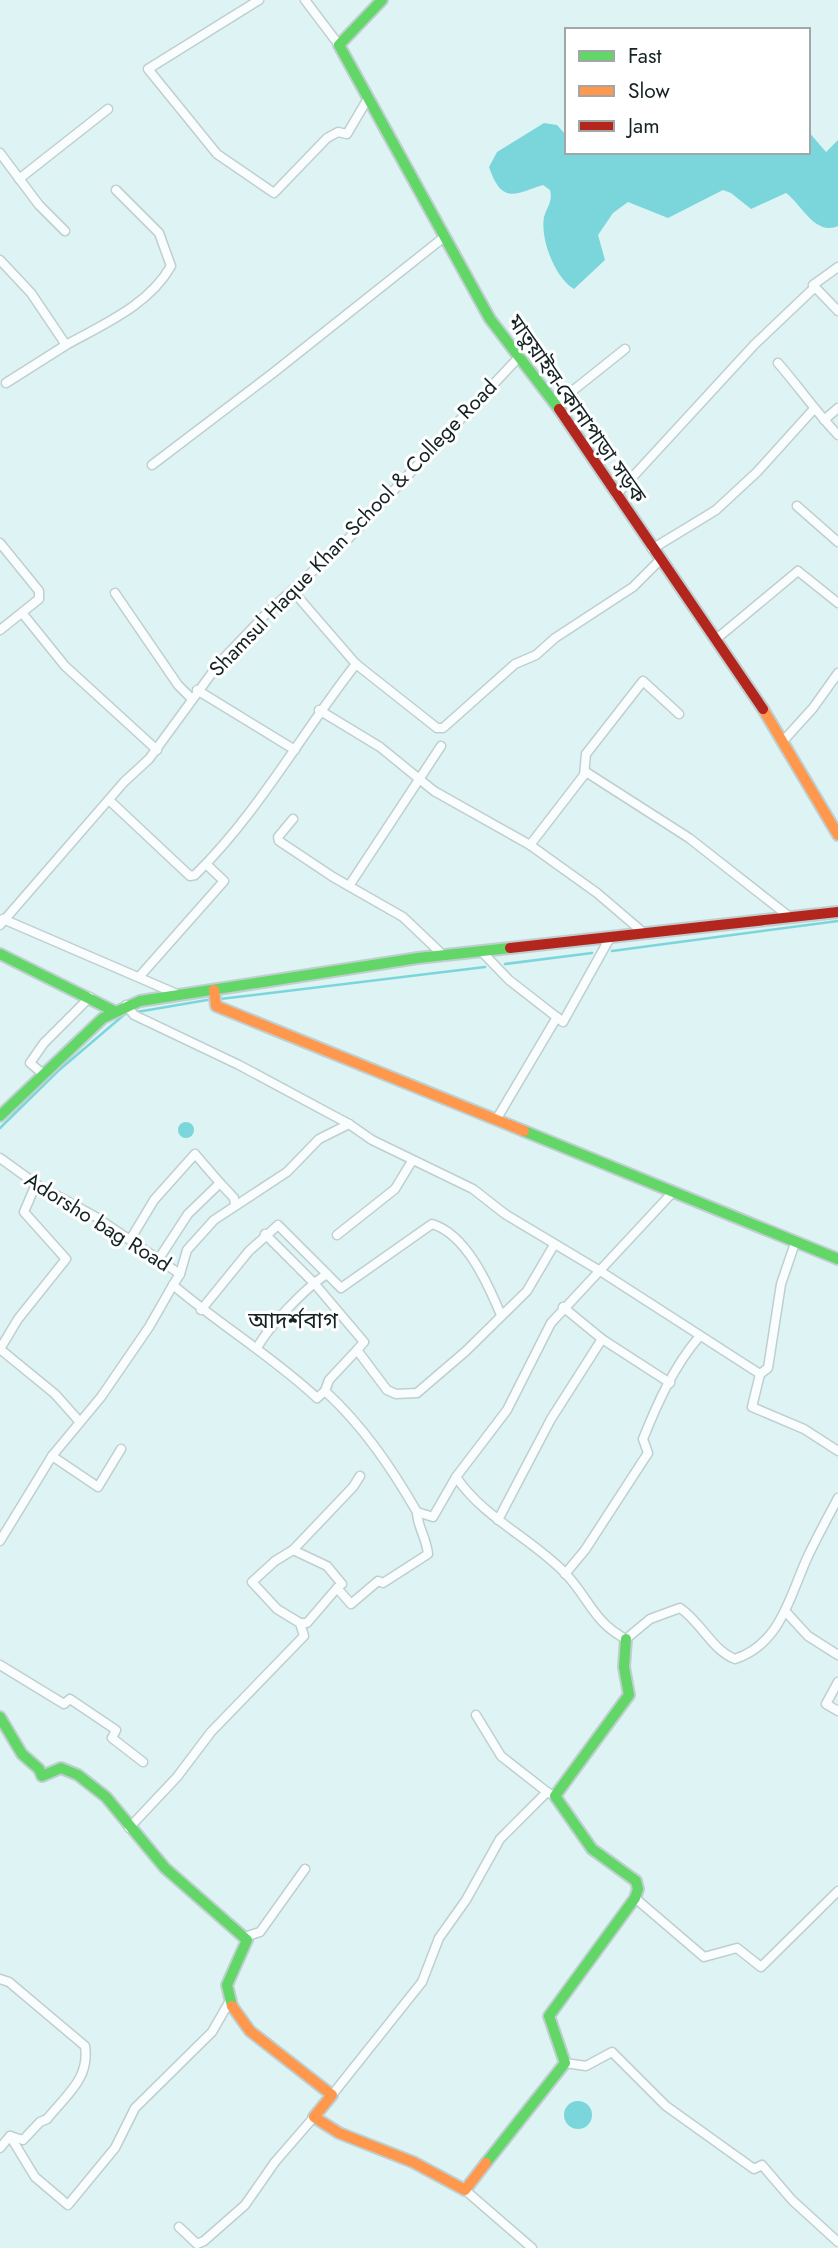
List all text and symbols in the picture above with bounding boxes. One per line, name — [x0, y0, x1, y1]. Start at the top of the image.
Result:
legend — [565, 28, 810, 154]
text: Fast — [628, 41, 661, 71]
text: Slow — [628, 76, 670, 106]
text: Jam — [625, 111, 660, 141]
street label: মাতুয়াইল-কোনাপাড়া সড়ক — [500, 308, 654, 510]
street label: Shamsul Haque Khan School & College Road — [202, 373, 504, 683]
street label: Adorsho bag Road — [19, 1165, 177, 1279]
district label: আদর্শবাগ — [247, 1303, 339, 1337]

